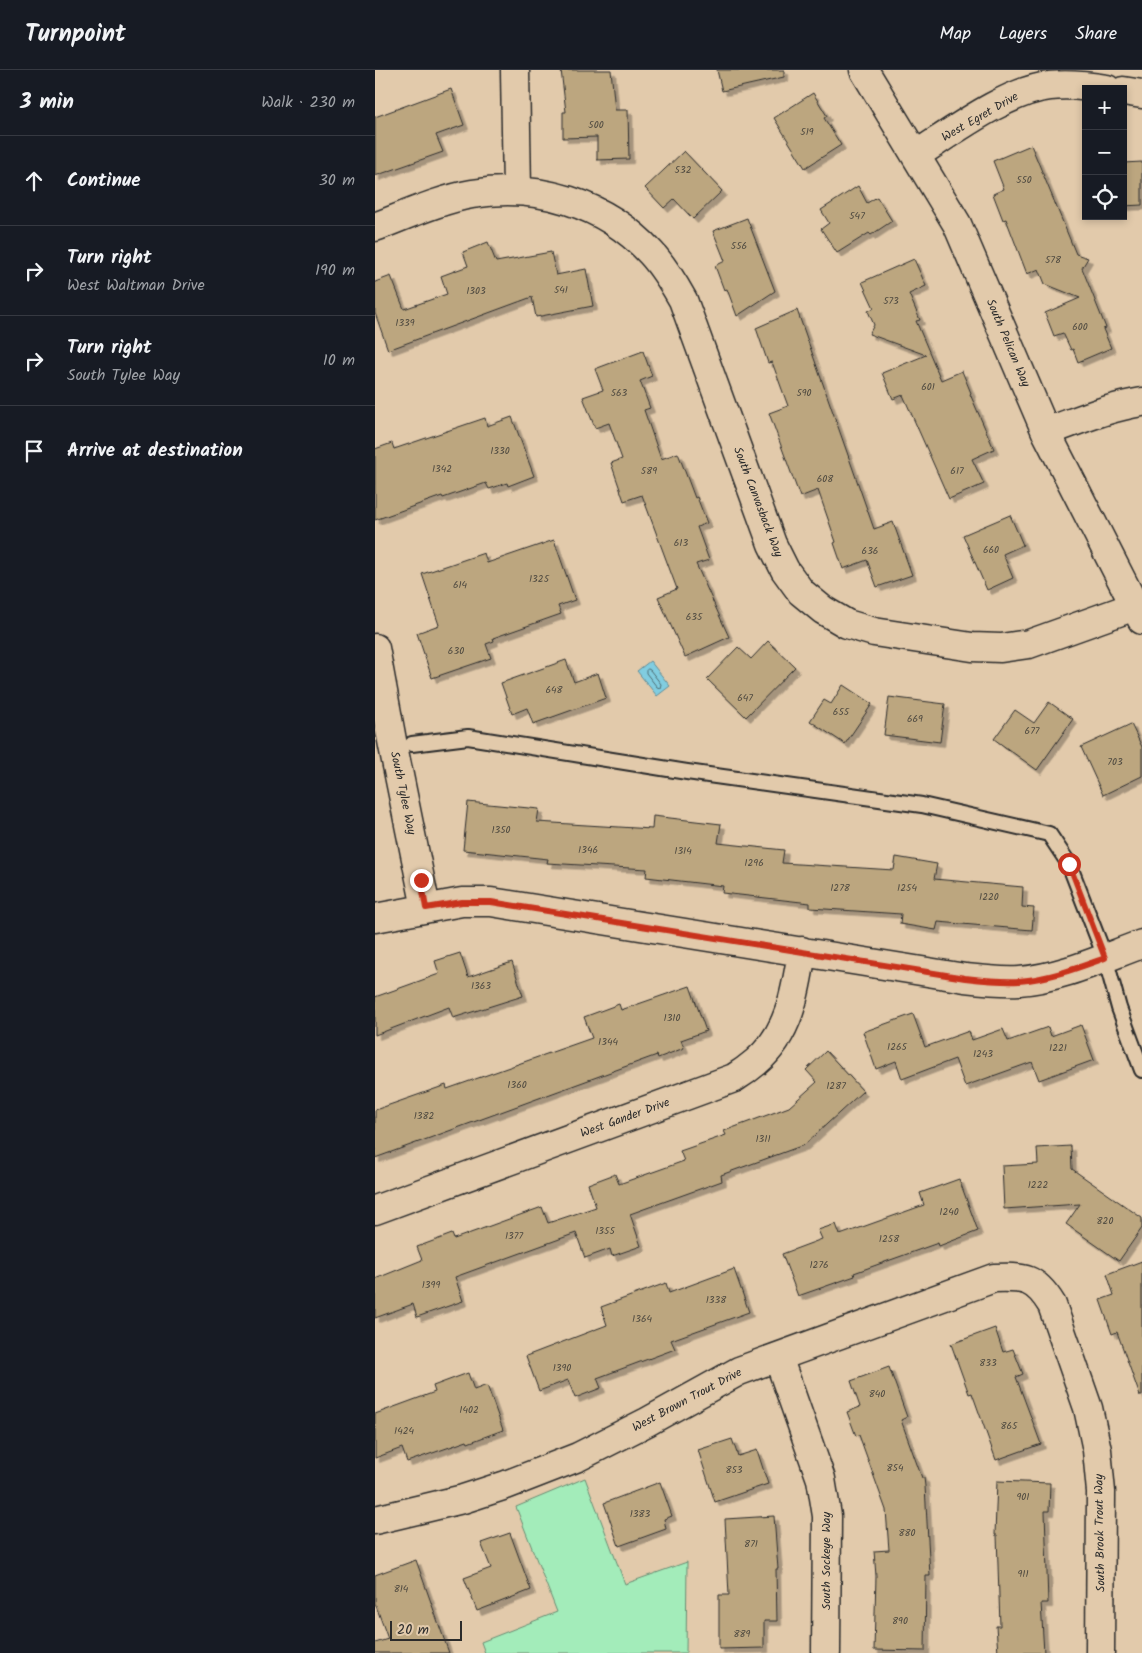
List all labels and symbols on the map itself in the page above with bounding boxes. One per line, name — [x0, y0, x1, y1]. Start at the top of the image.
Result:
street label: West Egret Drive — [938, 87, 1022, 147]
house number: 500 — [588, 117, 604, 133]
house number: 519 — [800, 124, 814, 140]
house number: 532 — [675, 162, 692, 178]
house number: 550 — [1016, 172, 1032, 188]
house number: 547 — [849, 208, 865, 224]
house number: 556 — [731, 238, 747, 254]
house number: 578 — [1045, 252, 1062, 268]
house number: 541 — [554, 282, 568, 298]
house number: 1303 — [466, 283, 486, 299]
house number: 573 — [883, 293, 899, 309]
street label: South Pelican Way — [981, 296, 1035, 390]
house number: 1339 — [395, 315, 415, 331]
house number: 600 — [1072, 319, 1088, 335]
house number: 601 — [921, 379, 935, 395]
house number: 563 — [611, 385, 628, 401]
house number: 590 — [796, 385, 812, 401]
house number: 1330 — [490, 443, 510, 459]
street label: South Canvasback Way — [728, 444, 788, 560]
house number: 1342 — [432, 461, 452, 477]
house number: 589 — [641, 463, 657, 479]
house number: 617 — [950, 463, 964, 479]
house number: 608 — [817, 471, 834, 487]
house number: 613 — [674, 535, 688, 551]
house number: 660 — [983, 542, 999, 558]
house number: 636 — [862, 543, 878, 559]
house number: 1325 — [529, 571, 550, 587]
house number: 614 — [453, 577, 468, 593]
house number: 635 — [686, 609, 703, 625]
house number: 630 — [448, 643, 464, 659]
house number: 648 — [545, 682, 564, 698]
house number: 647 — [737, 690, 753, 706]
house number: 655 — [833, 704, 850, 720]
house number: 669 — [907, 711, 923, 727]
house number: 677 — [1025, 723, 1040, 739]
street label: South Tylee Way — [385, 750, 421, 837]
house number: 703 — [1107, 754, 1123, 770]
house number: 1350 — [491, 822, 511, 838]
house number: 1346 — [578, 842, 598, 858]
house number: 1314 — [674, 843, 692, 859]
route start — [1058, 853, 1081, 876]
house number: 1296 — [744, 855, 764, 871]
route end — [410, 869, 433, 892]
house number: 1278 — [830, 880, 851, 896]
house number: 1254 — [897, 880, 917, 896]
house number: 1220 — [979, 889, 999, 905]
house number: 1363 — [471, 978, 491, 994]
house number: 1310 — [664, 1010, 681, 1026]
house number: 1344 — [598, 1034, 618, 1050]
house number: 1265 — [887, 1039, 908, 1055]
house number: 1221 — [1049, 1040, 1067, 1056]
house number: 1243 — [973, 1046, 993, 1062]
house number: 1360 — [507, 1077, 527, 1093]
house number: 1287 — [826, 1078, 846, 1094]
street label: West Gander Drive — [578, 1093, 673, 1143]
house number: 1382 — [414, 1108, 435, 1124]
house number: 1311 — [755, 1131, 771, 1147]
house number: 1222 — [1028, 1177, 1048, 1193]
house number: 1240 — [939, 1204, 959, 1220]
house number: 820 — [1097, 1213, 1113, 1229]
house number: 1355 — [595, 1223, 615, 1239]
house number: 1377 — [505, 1228, 523, 1244]
house number: 1258 — [879, 1231, 900, 1247]
house number: 1276 — [809, 1257, 829, 1273]
house number: 1399 — [422, 1277, 440, 1293]
house number: 1338 — [706, 1292, 727, 1308]
house number: 1364 — [632, 1311, 652, 1327]
house number: 833 — [979, 1355, 997, 1371]
house number: 1390 — [553, 1360, 571, 1376]
street label: West Brown Trout Drive — [629, 1363, 746, 1437]
house number: 840 — [869, 1386, 885, 1402]
house number: 1402 — [459, 1402, 479, 1418]
house number: 865 — [1001, 1418, 1018, 1434]
house number: 1424 — [394, 1423, 414, 1439]
house number: 854 — [887, 1460, 904, 1476]
house number: 853 — [725, 1462, 743, 1478]
street label: South Brook Trout Way — [1089, 1473, 1111, 1592]
house number: 901 — [1016, 1489, 1030, 1505]
house number: 1383 — [630, 1506, 651, 1522]
street label: South Sockeye Way — [817, 1512, 836, 1610]
house number: 880 — [898, 1525, 916, 1541]
house number: 871 — [744, 1536, 758, 1552]
house number: 911 — [1017, 1566, 1029, 1582]
house number: 814 — [394, 1581, 409, 1597]
house number: 890 — [892, 1613, 908, 1629]
scale bar — [390, 1618, 463, 1641]
house number: 889 — [734, 1626, 751, 1642]

